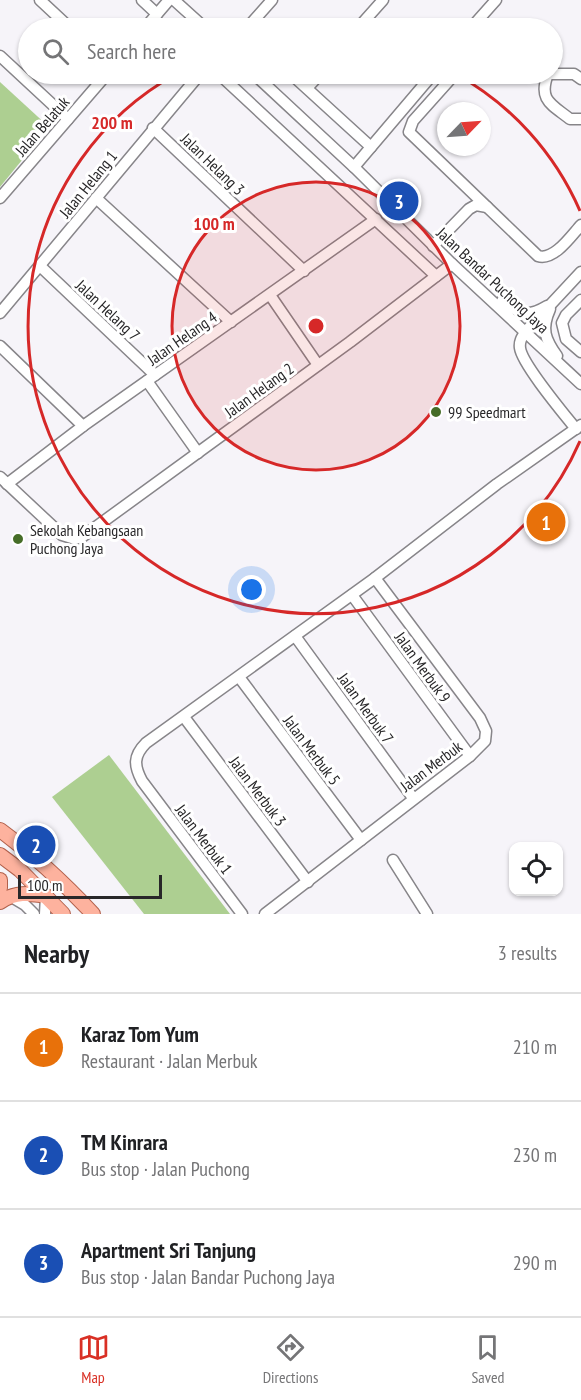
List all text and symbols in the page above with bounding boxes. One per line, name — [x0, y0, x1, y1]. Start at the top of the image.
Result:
search box — [18, 18, 563, 84]
icon: search — [39, 35, 72, 68]
text: Search here — [87, 37, 176, 65]
street label: Jalan Belatuk — [10, 91, 74, 161]
north arrow — [437, 102, 491, 156]
text: 200 m — [91, 111, 133, 134]
street label: Jalan Helang 3 — [176, 128, 249, 199]
street label: Jalan Helang 1 — [54, 146, 121, 222]
pin: 3 — [380, 178, 418, 224]
text: 100 m — [193, 212, 235, 235]
street label: Jalan Bandar Puchong Jaya — [432, 222, 553, 337]
street label: Jalan Helang 7 — [71, 275, 144, 345]
street label: Jalan Helang 4 — [142, 307, 221, 370]
centre of rings — [306, 316, 326, 336]
street label: Jalan Helang 2 — [220, 358, 297, 422]
place label: 99 Speedmart — [448, 402, 526, 422]
marker: 99 Speedmart — [429, 405, 443, 419]
pin: 1 — [526, 500, 566, 544]
place label: Sekolah Kebangsaan Puchong Jaya — [30, 520, 143, 558]
marker: Sekolah Kebangsaan Puchong Jaya — [11, 532, 25, 546]
your location — [237, 575, 266, 604]
street label: Jalan Merbuk 9 — [390, 627, 455, 706]
street label: Jalan Merbuk 7 — [333, 668, 398, 747]
street label: Jalan Merbuk 5 — [279, 710, 345, 789]
street label: Jalan Merbuk — [395, 736, 466, 796]
street label: Jalan Merbuk 3 — [225, 751, 291, 830]
street label: Jalan Merbuk 1 — [171, 799, 237, 878]
pin: 2 — [16, 822, 56, 868]
map controls — [509, 842, 563, 896]
button: locate — [509, 842, 563, 896]
scale bar — [18, 872, 162, 900]
text: 100 m — [27, 875, 62, 895]
text: Nearby — [24, 937, 89, 970]
text: 3 results — [498, 940, 557, 966]
text: Karaz Tom Yum — [81, 1020, 199, 1048]
text: 1 — [39, 1034, 48, 1060]
text: 210 m — [513, 1034, 557, 1060]
text: Restaurant · Jalan Merbuk — [81, 1048, 258, 1074]
text: TM Kinrara — [81, 1128, 168, 1156]
text: 2 — [39, 1142, 48, 1168]
text: 230 m — [513, 1142, 557, 1168]
text: Bus stop · Jalan Puchong — [81, 1156, 250, 1182]
text: Apartment Sri Tanjung — [81, 1236, 256, 1264]
text: 3 — [39, 1250, 48, 1276]
text: 290 m — [513, 1250, 557, 1276]
text: Bus stop · Jalan Bandar Puchong Jaya — [81, 1264, 335, 1290]
tab: Map — [77, 1331, 110, 1387]
tab: Directions — [263, 1331, 318, 1387]
tab: Saved — [471, 1331, 504, 1387]

